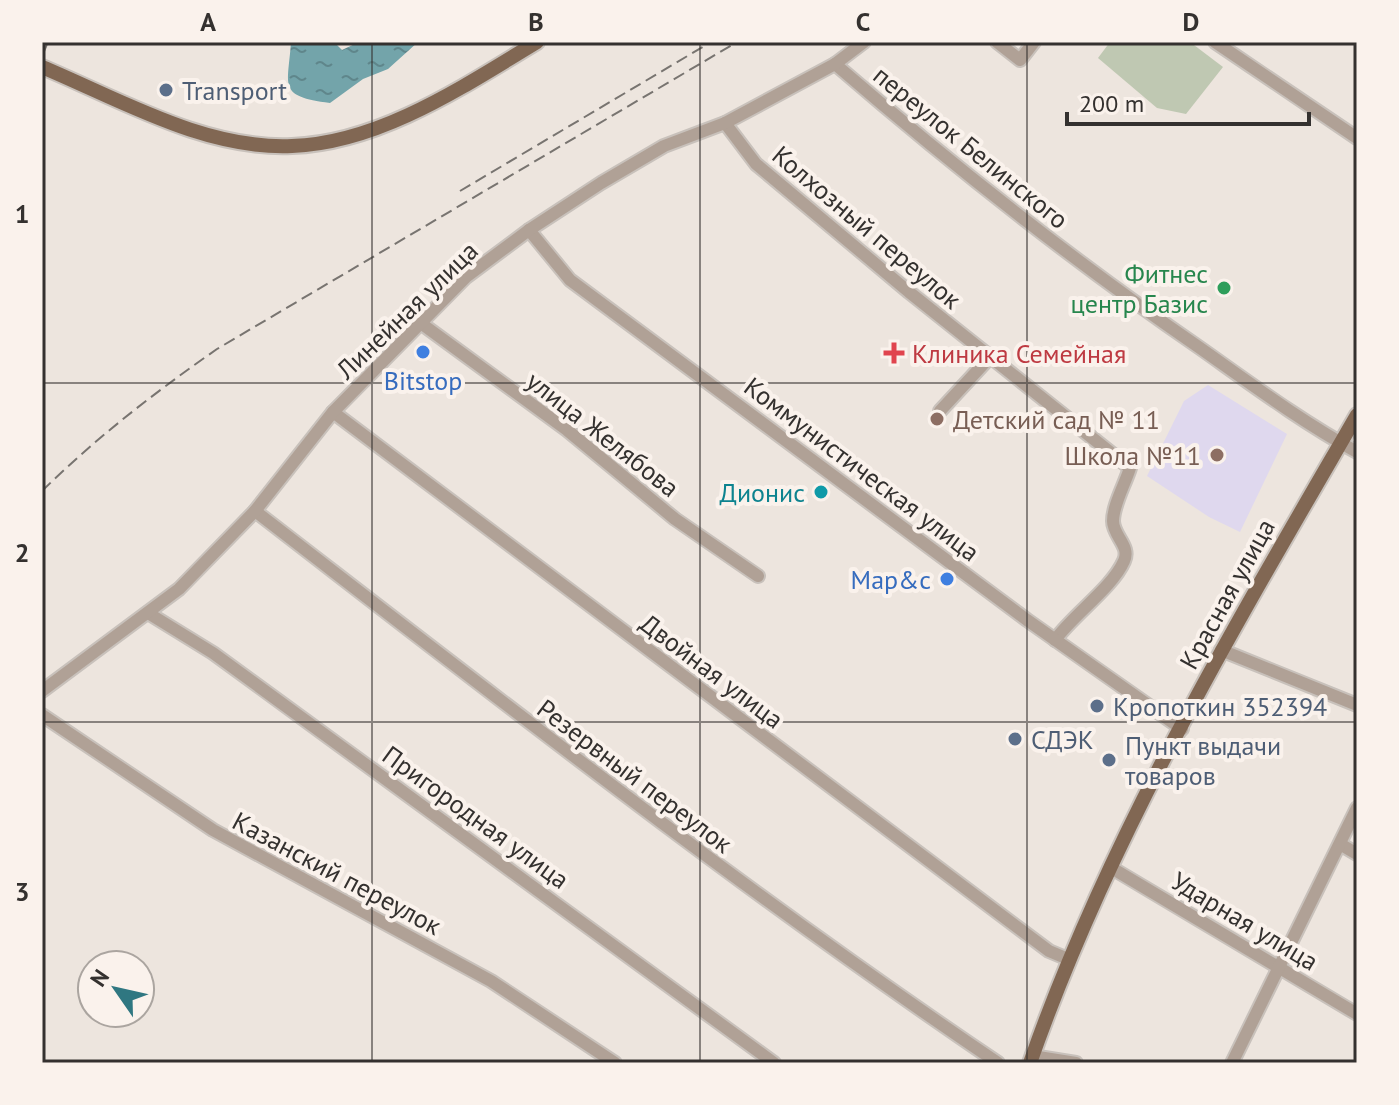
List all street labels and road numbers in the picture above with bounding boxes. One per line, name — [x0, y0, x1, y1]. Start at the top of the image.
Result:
street label: переулок Белинского — [867, 58, 1075, 236]
street label: Колхозный переулок — [766, 138, 969, 316]
street label: Линейная улица — [329, 234, 485, 387]
street label: улица Желябова — [520, 364, 686, 504]
street label: Коммунистическая улица — [738, 370, 986, 568]
street label: Красная улица — [1172, 513, 1282, 675]
street label: Двойная улица — [634, 606, 790, 736]
street label: Резервный переулок — [531, 692, 740, 861]
street label: Пригородная улица — [376, 738, 576, 896]
street label: Казанский переулок — [227, 804, 448, 942]
street label: Ударная улица — [1166, 864, 1324, 978]

